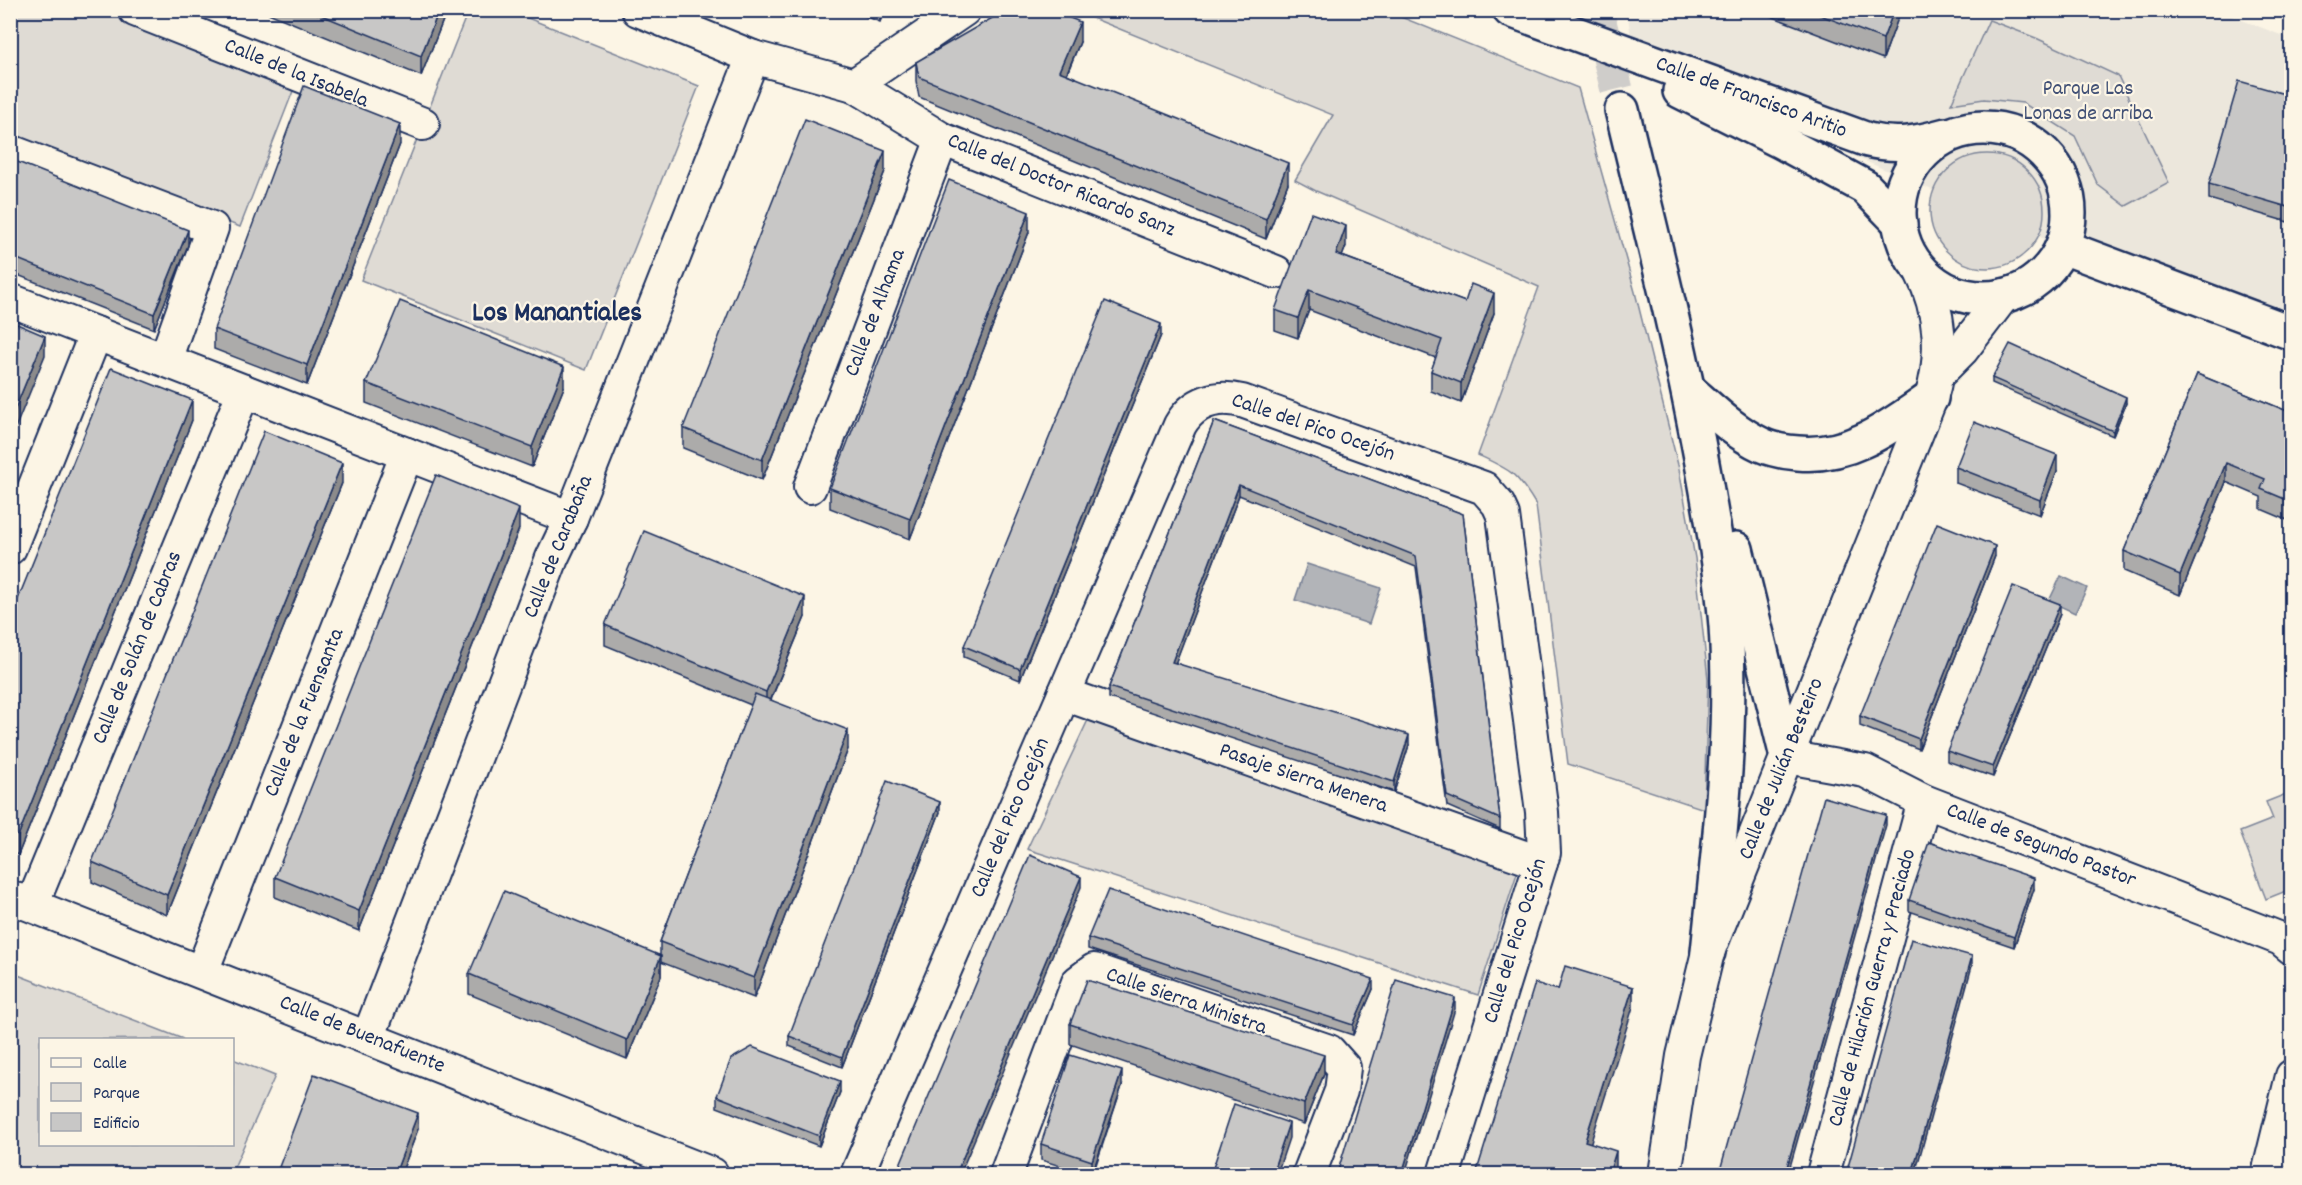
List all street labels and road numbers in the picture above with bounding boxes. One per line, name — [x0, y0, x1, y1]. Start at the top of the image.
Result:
street label: Calle de la Isabela — [219, 31, 373, 117]
street label: Calle de Francisco Aritio — [1651, 49, 1851, 147]
street label: Calle del Doctor Ricardo Sanz — [942, 126, 1180, 246]
street label: Calle de Alhama — [837, 244, 915, 381]
street label: Calle del Pico Ocejón — [1227, 385, 1399, 471]
street label: Calle de Carabaña — [516, 470, 602, 623]
street label: Calle de Solán de Cabras — [85, 547, 191, 749]
street label: Calle de la Fuensanta — [257, 623, 353, 802]
street label: Calle de Julián Besteiro — [1731, 673, 1833, 865]
street label: Calle del Pico Ocejón — [963, 733, 1059, 903]
street label: Pasaje Sierra Menera — [1215, 736, 1392, 823]
street label: Calle de Segundo Pastor — [1942, 796, 2141, 897]
street label: Calle de Hilarión Guerra y Preciado — [1821, 846, 1925, 1130]
street label: Calle del Pico Ocejón — [1476, 855, 1556, 1027]
street label: Calle Sierra Ministra — [1101, 960, 1271, 1044]
street label: Calle de Buenafuente — [274, 988, 450, 1082]

